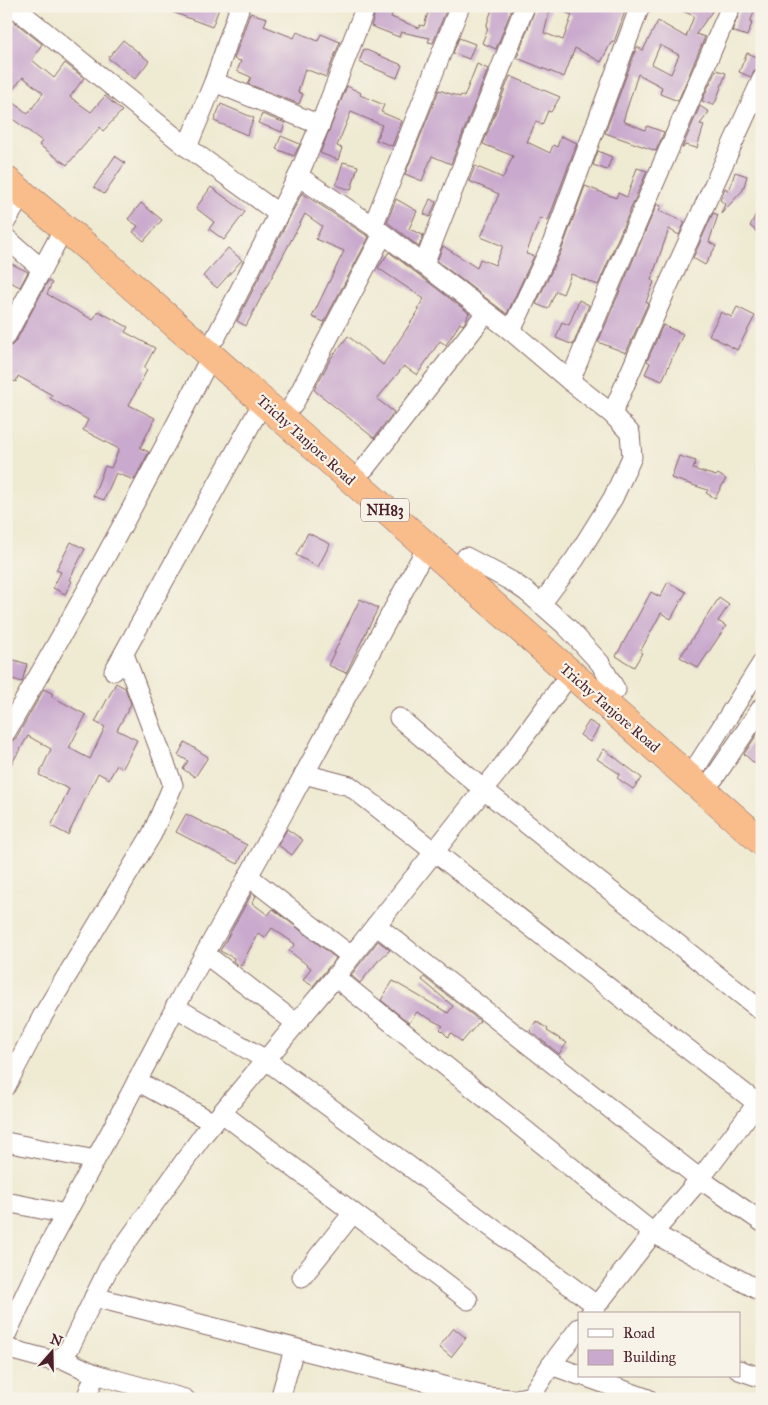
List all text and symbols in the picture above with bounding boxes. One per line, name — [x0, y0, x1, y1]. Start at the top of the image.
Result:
street label: Trichy Tanjore Road — [253, 391, 359, 489]
road number: NH83 — [361, 498, 409, 522]
street label: Trichy Tanjore Road — [556, 660, 664, 757]
legend — [578, 1312, 740, 1378]
text: Road — [623, 1324, 655, 1342]
north arrow — [28, 1328, 78, 1378]
text: N — [48, 1330, 65, 1350]
text: Building — [623, 1348, 677, 1366]

